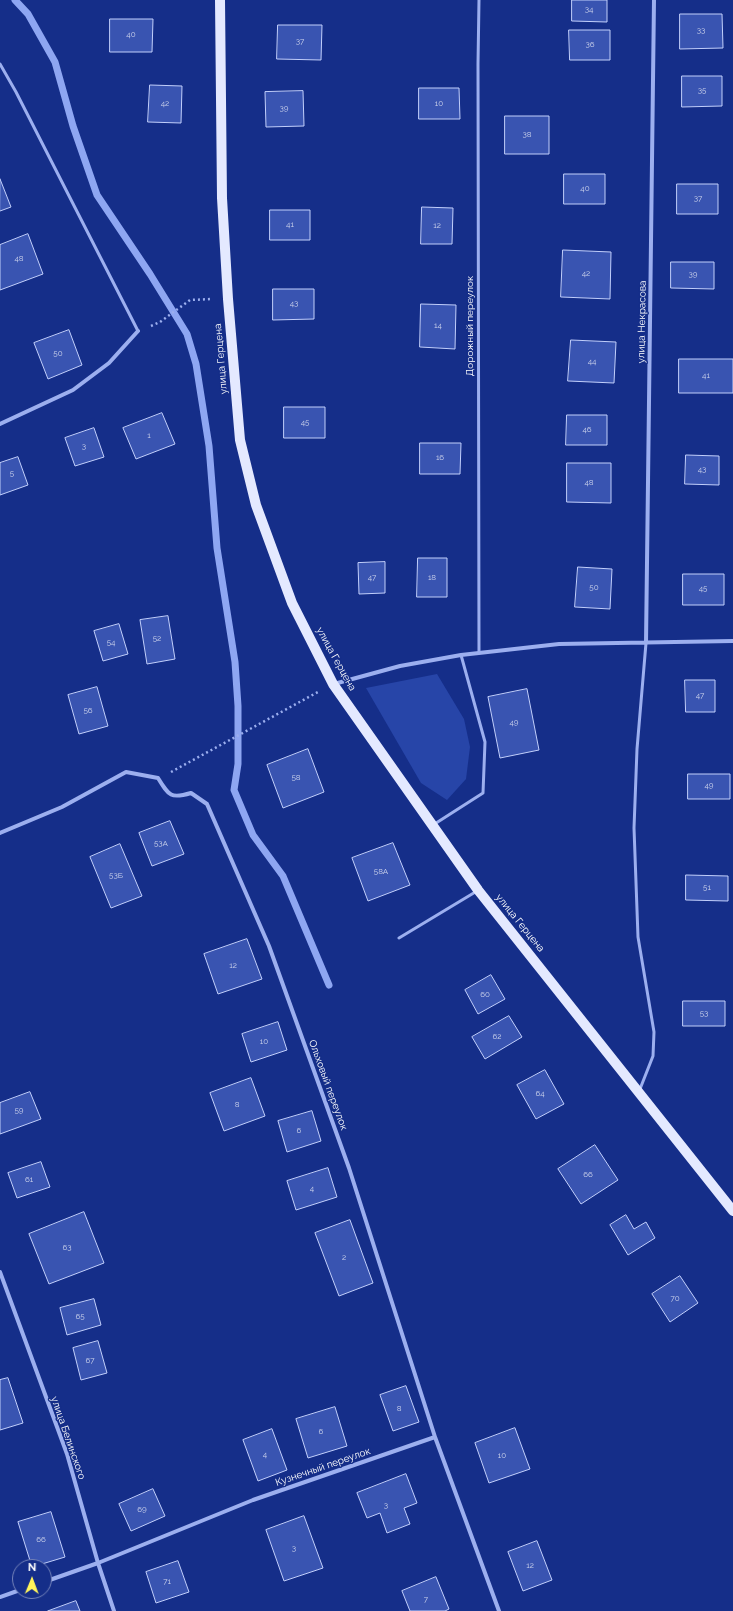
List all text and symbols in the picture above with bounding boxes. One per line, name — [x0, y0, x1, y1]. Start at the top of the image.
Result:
house number: 34 — [585, 5, 593, 15]
house number: 33 — [697, 26, 705, 36]
house number: 40 — [126, 30, 136, 40]
house number: 37 — [296, 37, 304, 47]
house number: 36 — [585, 40, 595, 50]
house number: 35 — [698, 86, 706, 96]
house number: 42 — [161, 99, 169, 109]
house number: 10 — [435, 99, 443, 109]
house number: 39 — [280, 104, 288, 114]
house number: 38 — [522, 130, 532, 140]
house number: 40 — [580, 184, 590, 194]
house number: 37 — [694, 194, 702, 204]
house number: 41 — [286, 220, 294, 230]
house number: 12 — [433, 221, 441, 231]
house number: 48 — [14, 254, 24, 264]
house number: 42 — [582, 269, 590, 279]
house number: 39 — [689, 270, 697, 280]
street label: Дорожный переулок — [464, 276, 476, 376]
street label: улица Некрасова — [635, 280, 649, 364]
house number: 43 — [290, 299, 298, 309]
house number: 14 — [434, 321, 442, 331]
street label: улица Герцена — [212, 323, 230, 395]
house number: 50 — [53, 349, 63, 359]
house number: 44 — [588, 357, 596, 367]
house number: 41 — [702, 371, 710, 381]
house number: 45 — [301, 418, 309, 428]
house number: 46 — [582, 425, 592, 435]
house number: 1 — [147, 431, 151, 441]
house number: 3 — [82, 442, 86, 452]
house number: 16 — [436, 453, 444, 463]
house number: 43 — [698, 465, 706, 475]
house number: 5 — [10, 469, 14, 479]
house number: 48 — [584, 478, 594, 488]
house number: 47 — [368, 573, 376, 583]
house number: 18 — [428, 573, 436, 583]
house number: 50 — [589, 583, 599, 593]
house number: 45 — [699, 584, 707, 594]
street label: улица Герцена — [314, 625, 358, 693]
house number: 52 — [153, 634, 161, 644]
house number: 54 — [107, 638, 115, 648]
house number: 47 — [696, 691, 704, 701]
house number: 56 — [83, 706, 93, 716]
house number: 49 — [509, 718, 519, 728]
house number: 58 — [291, 773, 301, 783]
house number: 49 — [704, 781, 714, 791]
house number: 53А — [154, 839, 168, 849]
house number: 58А — [374, 867, 388, 877]
house number: 53Б — [109, 871, 123, 881]
house number: 51 — [703, 883, 711, 893]
street label: улица Герцена — [493, 892, 547, 954]
house number: 12 — [229, 961, 237, 971]
house number: 60 — [480, 990, 490, 1000]
house number: 53 — [700, 1009, 708, 1019]
house number: 62 — [493, 1032, 501, 1042]
house number: 10 — [260, 1037, 268, 1047]
street label: Ольховый переулок — [306, 1038, 350, 1132]
house number: 64 — [535, 1089, 545, 1099]
house number: 8 — [235, 1100, 239, 1110]
house number: 59 — [14, 1106, 24, 1116]
house number: 6 — [297, 1126, 301, 1136]
house number: 66 — [583, 1170, 593, 1180]
house number: 61 — [25, 1175, 33, 1185]
house number: 4 — [310, 1184, 314, 1194]
house number: 63 — [62, 1243, 72, 1253]
house number: 2 — [342, 1253, 346, 1263]
house number: 70 — [670, 1294, 680, 1304]
house number: 65 — [75, 1312, 85, 1322]
house number: 67 — [85, 1356, 95, 1366]
street label: улица Белинского — [48, 1395, 88, 1481]
house number: 8 — [397, 1404, 401, 1414]
house number: 6 — [319, 1427, 323, 1437]
street label: Кузнечный переулок — [274, 1445, 372, 1489]
house number: 4 — [263, 1450, 267, 1460]
house number: 10 — [498, 1451, 506, 1461]
house number: 3 — [384, 1501, 388, 1511]
house number: 69 — [137, 1505, 147, 1515]
house number: 66 — [36, 1535, 46, 1545]
house number: 3 — [292, 1544, 296, 1554]
north arrow — [12, 1559, 52, 1599]
text: N — [28, 1561, 37, 1574]
house number: 12 — [526, 1561, 534, 1571]
house number: 71 — [163, 1577, 171, 1587]
house number: 7 — [424, 1595, 428, 1605]

